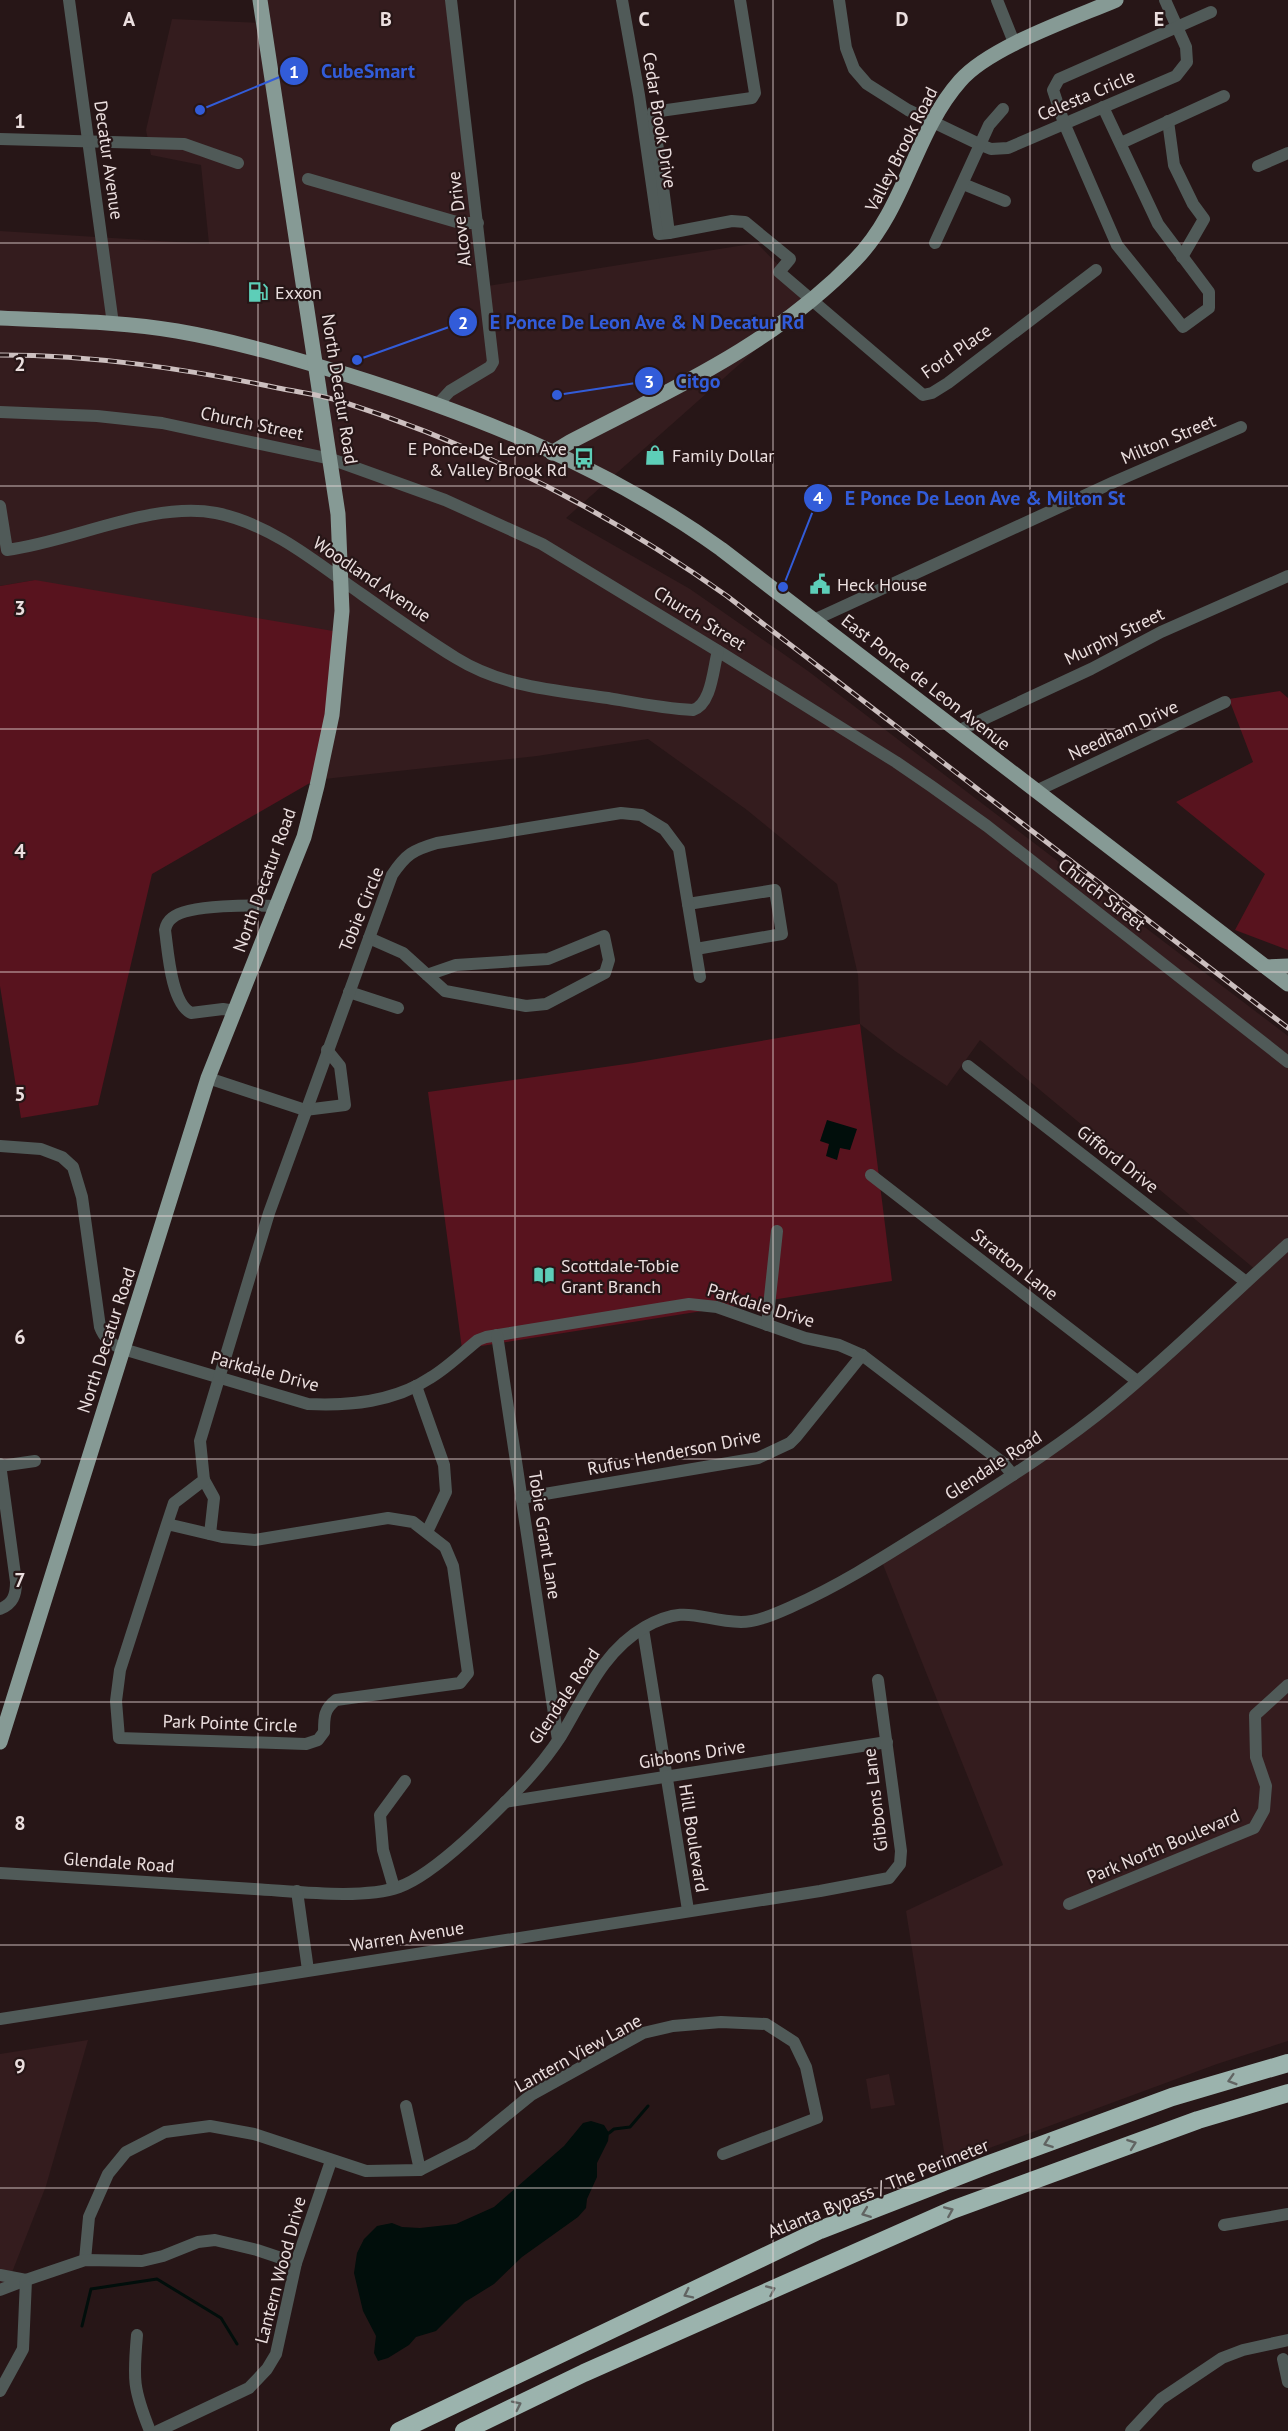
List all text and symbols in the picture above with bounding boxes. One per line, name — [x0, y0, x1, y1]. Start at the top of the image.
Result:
text: A — [123, 6, 136, 32]
text: B — [380, 6, 392, 32]
text: C — [638, 6, 650, 32]
text: D — [896, 6, 909, 32]
text: E — [1154, 6, 1164, 32]
street label: Cedar Brook Drive — [638, 50, 682, 190]
callout: CubeSmart — [279, 52, 427, 90]
text: CubeSmart — [321, 58, 415, 84]
text: 1 — [289, 60, 299, 83]
street label: Celesta Cricle — [1034, 64, 1138, 126]
street label: Valley Brook Road — [859, 83, 942, 216]
street label: Decatur Avenue — [89, 99, 129, 221]
text: 1 — [14, 108, 26, 134]
street label: Alcove Drive — [442, 170, 476, 268]
fuel station icon: Exxon — [246, 280, 270, 304]
place label: Exxon — [275, 281, 322, 304]
callout: E Ponce De Leon Ave & N Decatur Rd — [448, 303, 817, 341]
text: E Ponce De Leon Ave & N Decatur Rd — [490, 309, 804, 335]
text: 2 — [458, 311, 468, 334]
street label: North Decatur Road — [317, 312, 363, 466]
street label: Ford Place — [916, 318, 996, 384]
text: 2 — [14, 351, 26, 377]
callout: Citgo — [634, 362, 733, 400]
text: Citgo — [676, 368, 721, 394]
text: 3 — [644, 370, 654, 393]
street label: Church Street — [198, 401, 306, 445]
street label: Milton Street — [1117, 409, 1219, 469]
place label: E Ponce De Leon Ave & Valley Brook Rd — [408, 437, 567, 481]
shop icon: Family Dollar — [643, 443, 667, 467]
place label: Family Dollar — [672, 444, 774, 467]
bus stop icon: E Ponce De Leon Ave & Valley Brook Rd — [572, 446, 596, 470]
callout: E Ponce De Leon Ave & Milton St — [803, 479, 1138, 517]
text: E Ponce De Leon Ave & Milton St — [845, 485, 1125, 511]
text: 4 — [813, 486, 823, 509]
street label: Woodland Avenue — [309, 531, 435, 627]
public building icon: Heck House — [808, 572, 832, 596]
place label: Heck House — [837, 573, 927, 596]
street label: Church Street — [650, 581, 750, 655]
text: 3 — [14, 595, 26, 621]
street label: Murphy Street — [1060, 602, 1168, 670]
street label: East Ponce de Leon Avenue — [837, 609, 1015, 755]
street label: Needham Drive — [1064, 695, 1182, 765]
street label: North Decatur Road — [227, 805, 301, 955]
text: 4 — [14, 838, 26, 864]
street label: Church Street — [1054, 853, 1150, 935]
street label: Tobie Circle — [334, 863, 388, 955]
text: 5 — [14, 1081, 26, 1107]
street label: Gifford Drive — [1072, 1120, 1164, 1198]
street label: Stratton Lane — [967, 1223, 1063, 1305]
place label: Scottdale-Tobie Grant Branch — [561, 1254, 679, 1298]
library icon: Scottdale-Tobie Grant Branch — [532, 1263, 556, 1287]
street label: North Decatur Road — [72, 1264, 140, 1416]
street label: Parkdale Drive — [704, 1278, 818, 1332]
text: 6 — [14, 1324, 26, 1350]
street label: Parkdale Drive — [208, 1345, 322, 1397]
street label: Rufus Henderson Drive — [585, 1424, 763, 1480]
street label: Glendale Road — [940, 1425, 1046, 1505]
street label: Tobie Grant Lane — [524, 1469, 566, 1601]
text: 7 — [14, 1567, 26, 1593]
street label: Glendale Road — [523, 1643, 605, 1749]
street label: Park Pointe Circle — [162, 1709, 298, 1737]
street label: Gibbons Drive — [637, 1734, 747, 1774]
street label: Gibbons Lane — [857, 1747, 893, 1853]
street label: Hill Boulevard — [674, 1782, 714, 1894]
street label: Park North Boulevard — [1083, 1803, 1243, 1889]
text: 8 — [14, 1810, 26, 1836]
street label: Glendale Road — [63, 1847, 175, 1877]
street label: Warren Avenue — [349, 1916, 465, 1956]
street label: Lantern View Lane — [511, 2009, 645, 2097]
text: 9 — [14, 2053, 26, 2079]
one-way arrow — [1227, 2073, 1238, 2085]
street label: Atlanta Bypass / The Perimeter — [764, 2133, 992, 2243]
one-way arrow — [1043, 2136, 1054, 2149]
one-way arrow — [1126, 2138, 1137, 2151]
street label: Lantern Wood Drive — [249, 2194, 311, 2346]
one-way arrow — [861, 2205, 871, 2218]
one-way arrow — [943, 2206, 954, 2218]
one-way arrow — [764, 2285, 775, 2297]
one-way arrow — [684, 2286, 695, 2298]
one-way arrow — [510, 2401, 521, 2413]

